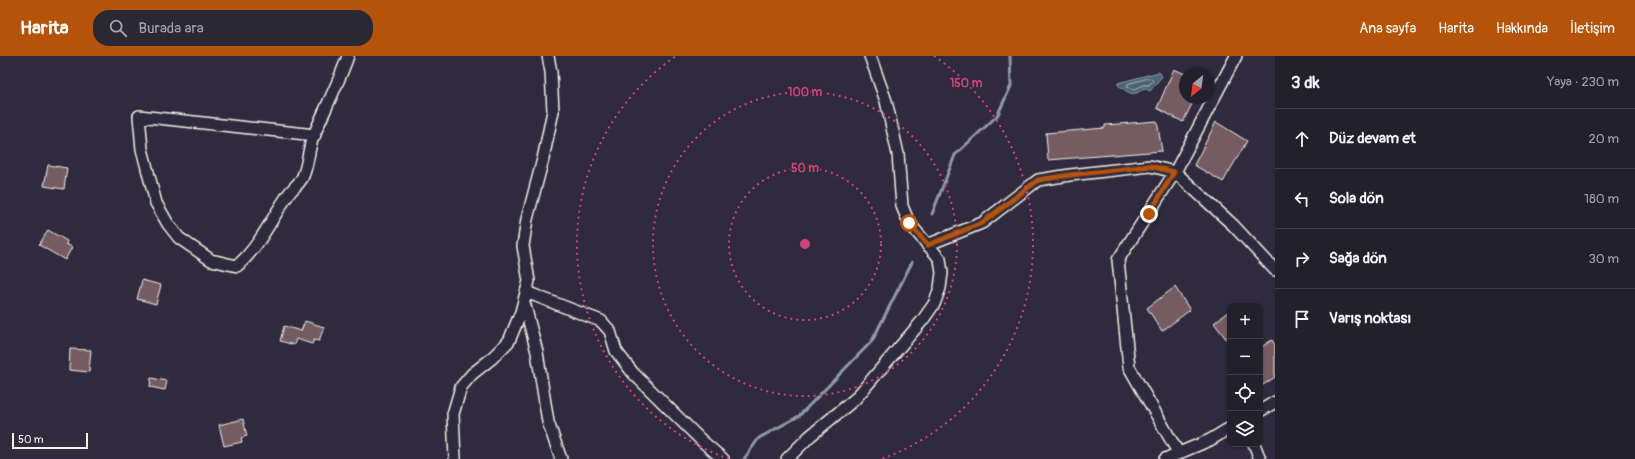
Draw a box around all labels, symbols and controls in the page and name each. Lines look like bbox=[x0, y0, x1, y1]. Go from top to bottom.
search box bbox=[93, 10, 373, 46]
text: Harita bbox=[20, 16, 69, 40]
icon: search bbox=[107, 17, 129, 39]
text: Burada ara bbox=[139, 19, 204, 38]
text: Ana sayfa bbox=[1359, 20, 1416, 37]
text: Harita bbox=[1438, 20, 1474, 37]
text: Hakkında bbox=[1496, 20, 1548, 37]
text: İletişim bbox=[1570, 20, 1615, 37]
north arrow bbox=[1179, 68, 1215, 104]
text: 3 dk bbox=[1291, 72, 1320, 93]
text: Yaya · 230 m bbox=[1547, 74, 1619, 90]
text: 150 m bbox=[950, 76, 983, 91]
text: 100 m bbox=[788, 85, 823, 100]
icon: ahead bbox=[1291, 128, 1313, 150]
text: Düz devam et bbox=[1329, 129, 1416, 148]
text: 20 m bbox=[1588, 131, 1619, 147]
text: 50 m bbox=[791, 161, 819, 176]
icon: left bbox=[1291, 188, 1313, 210]
text: Sola dön bbox=[1329, 189, 1384, 208]
text: 180 m bbox=[1584, 191, 1619, 207]
route end bbox=[1140, 205, 1158, 223]
route start bbox=[900, 214, 918, 232]
centre of rings bbox=[798, 237, 812, 251]
icon: right bbox=[1291, 248, 1313, 270]
text: Sağa dön bbox=[1329, 249, 1387, 268]
text: 30 m bbox=[1589, 251, 1619, 267]
map controls bbox=[1227, 303, 1263, 447]
button: + bbox=[1227, 303, 1263, 339]
icon: arrive bbox=[1291, 308, 1313, 330]
text: Varış noktası bbox=[1329, 309, 1411, 328]
button: − bbox=[1227, 339, 1263, 375]
button: locate bbox=[1227, 375, 1263, 411]
button: layers bbox=[1227, 411, 1263, 447]
scale bar bbox=[12, 431, 88, 450]
text: 50 m bbox=[18, 433, 44, 446]

